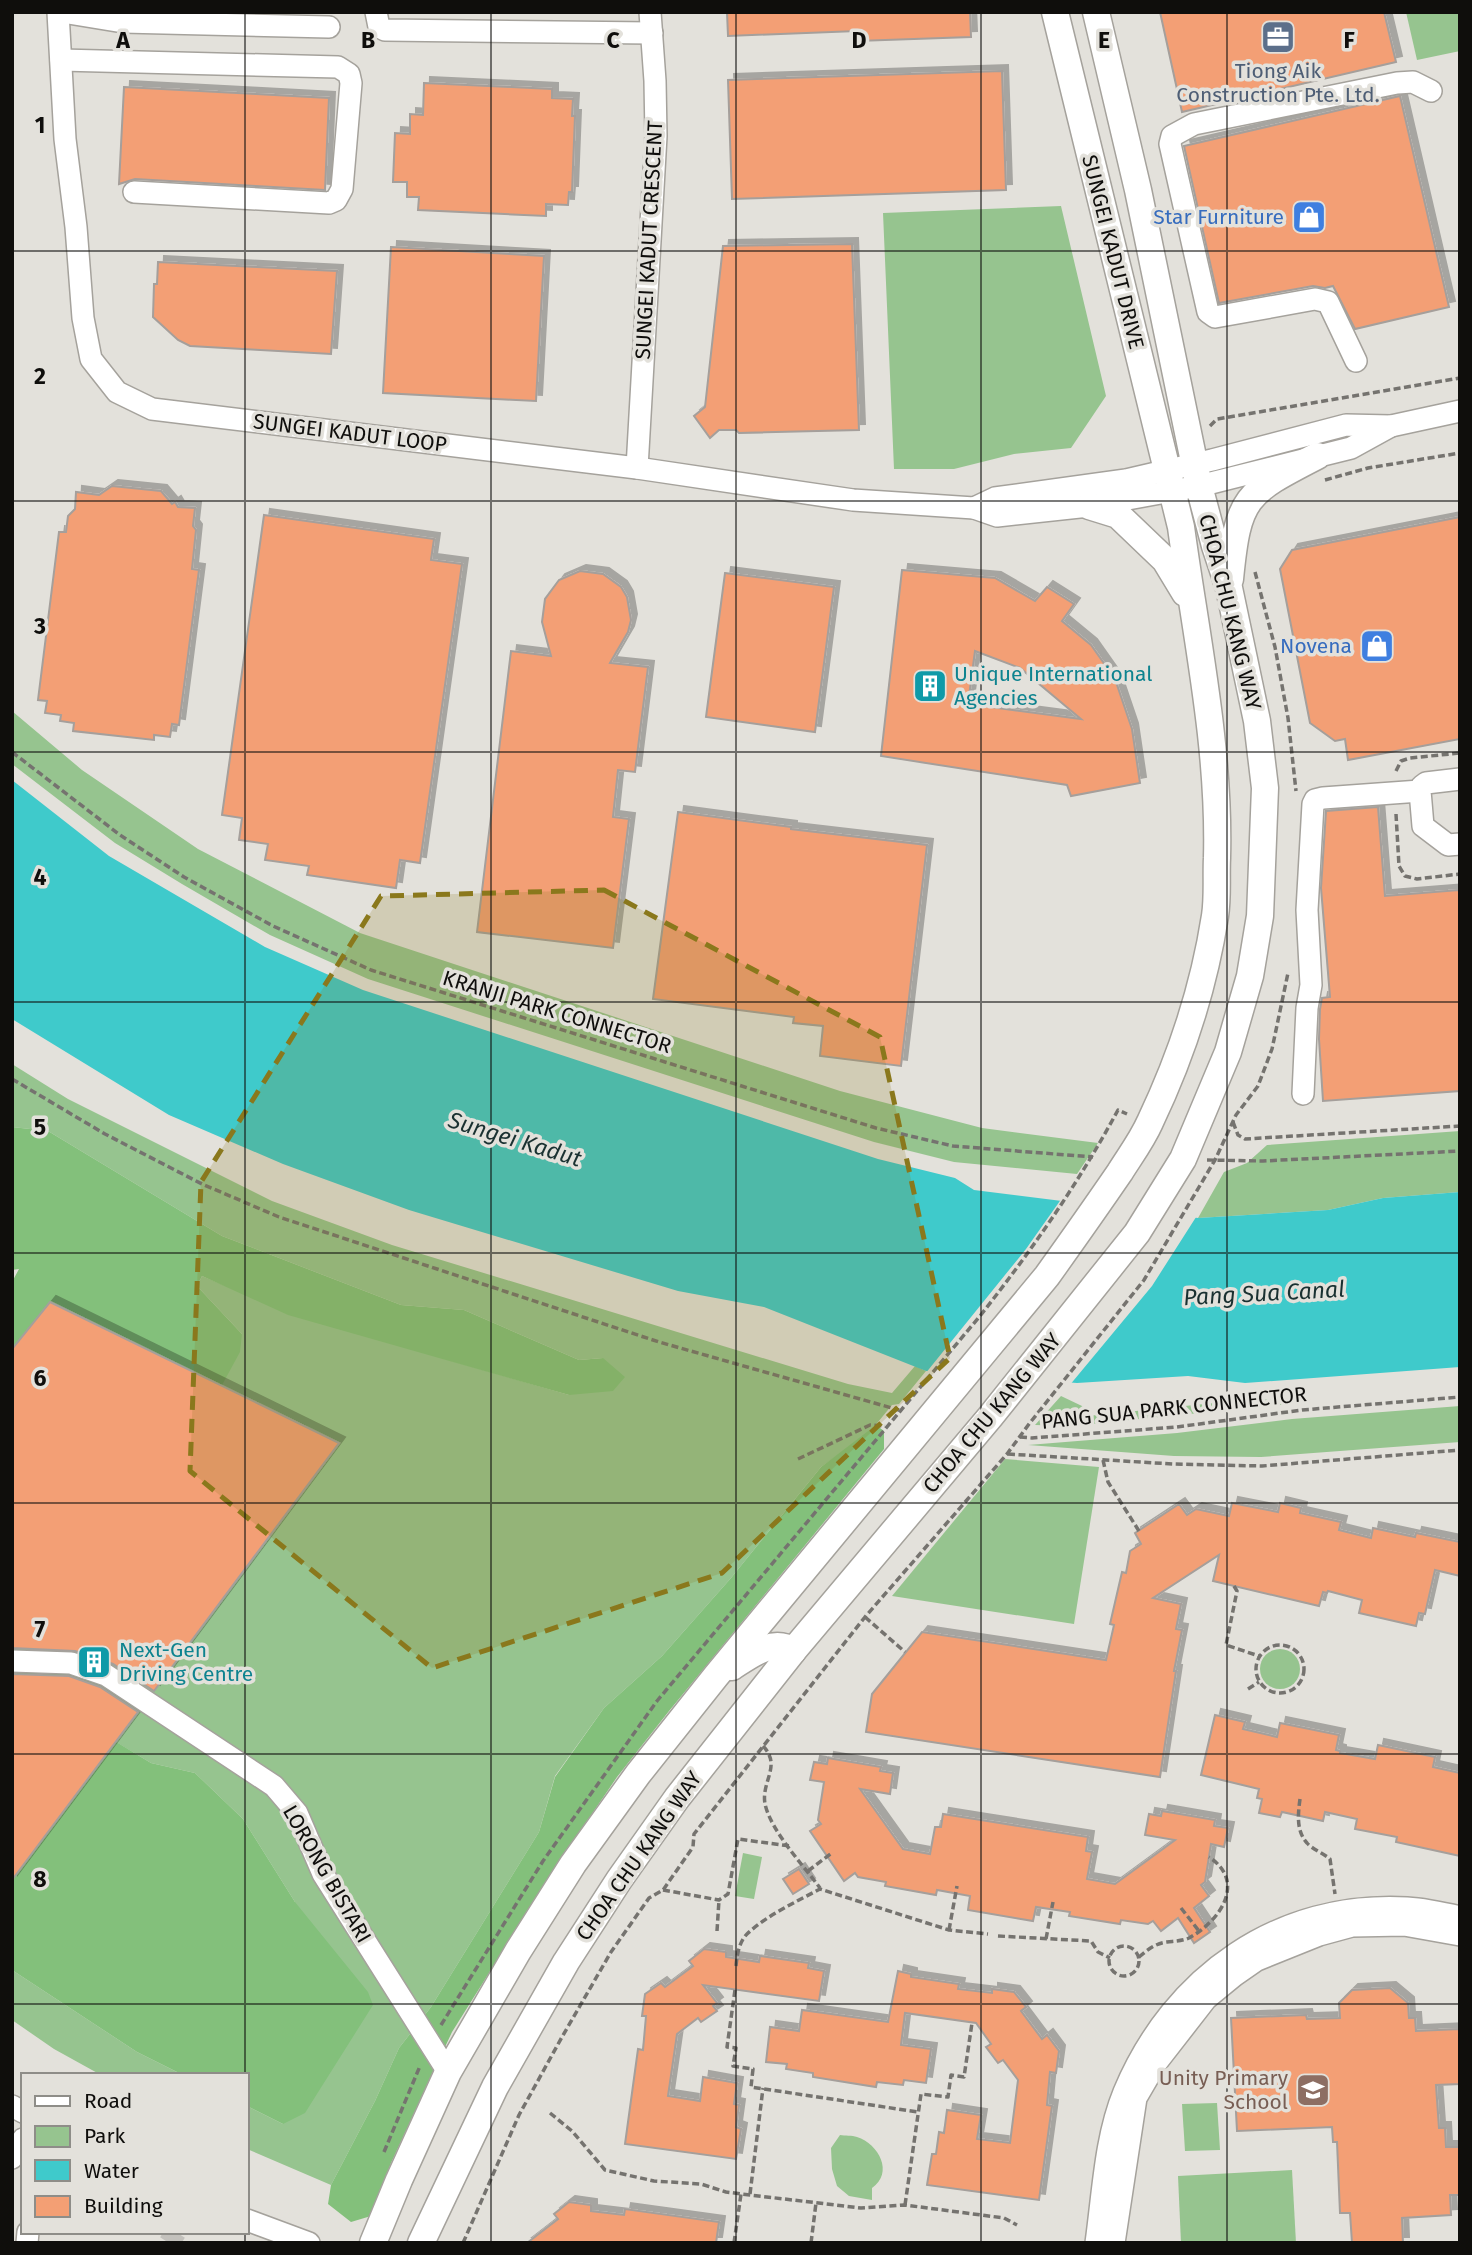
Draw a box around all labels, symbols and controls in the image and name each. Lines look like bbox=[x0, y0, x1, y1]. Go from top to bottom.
office icon: Tiong Aik Construction Pte. Ltd. bbox=[1259, 18, 1297, 56]
text: A bbox=[115, 26, 130, 54]
text: B bbox=[361, 26, 375, 54]
text: C bbox=[606, 26, 620, 54]
text: D bbox=[852, 26, 867, 54]
text: E bbox=[1098, 26, 1110, 54]
text: F bbox=[1343, 26, 1355, 54]
place label: Tiong Aik Construction Pte. Ltd. bbox=[1176, 58, 1380, 108]
text: 1 bbox=[35, 111, 45, 139]
street label: SUNGEI KADUT CRESCENT bbox=[630, 120, 668, 360]
street label: SUNGEI KADUT DRIVE bbox=[1076, 152, 1150, 352]
shop icon: Star Furniture bbox=[1290, 198, 1328, 236]
place label: Star Furniture bbox=[1153, 204, 1284, 230]
text: 2 bbox=[34, 362, 46, 390]
street label: SUNGEI KADUT LOOP bbox=[252, 408, 448, 458]
street label: CHOA CHU KANG WAY bbox=[1193, 511, 1267, 713]
text: 3 bbox=[33, 612, 46, 640]
shop icon: Novena bbox=[1358, 627, 1396, 665]
place label: Novena bbox=[1280, 633, 1352, 659]
place label: Unique International Agencies bbox=[954, 661, 1152, 711]
building icon: Unique International Agencies bbox=[911, 667, 949, 705]
text: 4 bbox=[34, 863, 47, 891]
street label: KRANJI PARK CONNECTOR bbox=[440, 965, 675, 1059]
water label: Sungei Kadut bbox=[444, 1105, 586, 1173]
text: 5 bbox=[34, 1113, 46, 1141]
water label: Pang Sua Canal bbox=[1183, 1275, 1345, 1311]
street label: CHOA CHU KANG WAY bbox=[917, 1327, 1067, 1498]
text: 6 bbox=[34, 1364, 47, 1392]
street label: PANG SUA PARK CONNECTOR bbox=[1040, 1381, 1308, 1435]
text: 7 bbox=[35, 1615, 46, 1643]
place label: Next-Gen Driving Centre bbox=[119, 1637, 253, 1687]
building icon: Next-Gen Driving Centre bbox=[75, 1643, 113, 1681]
street label: CHOA CHU KANG WAY bbox=[571, 1766, 708, 1946]
street label: LORONG BISTARI bbox=[277, 1800, 377, 1948]
text: 8 bbox=[33, 1865, 47, 1893]
place label: Unity Primary School bbox=[1159, 2065, 1289, 2115]
school or university icon: Unity Primary School bbox=[1294, 2071, 1332, 2109]
legend bbox=[21, 2073, 248, 2234]
text: Road bbox=[84, 2088, 132, 2114]
text: Park bbox=[84, 2123, 126, 2149]
text: Water bbox=[84, 2158, 139, 2184]
text: Building bbox=[84, 2193, 163, 2219]

